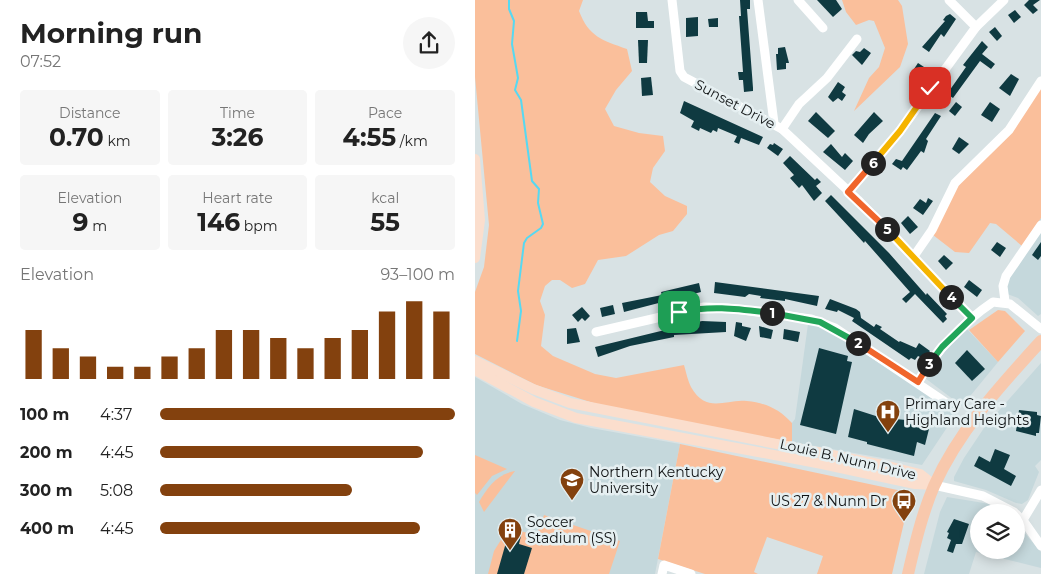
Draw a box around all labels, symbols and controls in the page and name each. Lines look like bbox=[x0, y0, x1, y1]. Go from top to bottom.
text: Morning run bbox=[20, 16, 202, 50]
button: share bbox=[403, 17, 455, 69]
text: 07:52 bbox=[20, 52, 61, 71]
pin bbox=[909, 67, 951, 109]
icon: check bbox=[916, 74, 944, 102]
street label: Sunset Drive bbox=[692, 75, 778, 133]
text: Distance bbox=[59, 104, 121, 122]
text: Time bbox=[220, 104, 255, 122]
text: Pace bbox=[368, 104, 402, 122]
text: 0.70 bbox=[49, 122, 104, 152]
text: 3:26 bbox=[211, 122, 264, 152]
text: 4:55 bbox=[343, 122, 396, 152]
text: km bbox=[104, 132, 131, 150]
text: /km bbox=[396, 132, 428, 150]
pin: 6 bbox=[861, 150, 885, 176]
text: 6 bbox=[869, 154, 878, 172]
text: Elevation bbox=[57, 189, 122, 207]
text: Heart rate bbox=[202, 189, 273, 207]
text: kcal bbox=[371, 189, 399, 207]
text: 9 bbox=[73, 207, 89, 237]
text: 146 bbox=[197, 207, 240, 237]
text: 55 bbox=[370, 207, 400, 237]
pin: 5 bbox=[875, 216, 899, 242]
text: m bbox=[89, 217, 107, 235]
text: bpm bbox=[240, 217, 278, 235]
text: 5 bbox=[883, 220, 892, 238]
text: Elevation bbox=[20, 265, 94, 284]
text: 93–100 m bbox=[381, 265, 455, 284]
pin: 4 bbox=[939, 284, 963, 310]
text: 4 bbox=[947, 288, 956, 306]
pin bbox=[658, 291, 700, 333]
icon: arrive bbox=[665, 298, 693, 326]
pin: 1 bbox=[759, 300, 785, 326]
text: 1 bbox=[770, 304, 775, 322]
pin: 2 bbox=[845, 330, 871, 356]
text: 2 bbox=[854, 334, 863, 352]
pin: 3 bbox=[917, 352, 941, 376]
text: 3 bbox=[925, 355, 934, 373]
place label: Primary Care - Highland Heights bbox=[905, 395, 1029, 429]
hospital icon: Primary Care - Highland Heights bbox=[875, 399, 901, 433]
text: 100 m bbox=[20, 405, 69, 424]
text: 4:37 bbox=[100, 405, 132, 424]
street label: Louie B. Nunn Drive bbox=[778, 435, 918, 483]
text: 200 m bbox=[20, 443, 72, 462]
text: 4:45 bbox=[100, 443, 134, 462]
place label: Northern Kentucky University bbox=[589, 463, 724, 497]
school or university icon: Northern Kentucky University bbox=[559, 467, 585, 501]
text: 300 m bbox=[20, 481, 73, 500]
text: 5:08 bbox=[100, 481, 133, 500]
bus stop icon: US 27 & Nunn Dr bbox=[891, 488, 917, 522]
place label: US 27 & Nunn Dr bbox=[770, 492, 887, 510]
map controls bbox=[970, 504, 1025, 559]
button: layers bbox=[970, 504, 1025, 559]
place label: Soccer Stadium (SS) bbox=[527, 513, 617, 547]
building icon: Soccer Stadium (SS) bbox=[497, 517, 523, 551]
text: 400 m bbox=[20, 519, 74, 538]
text: 4:45 bbox=[100, 519, 134, 538]

